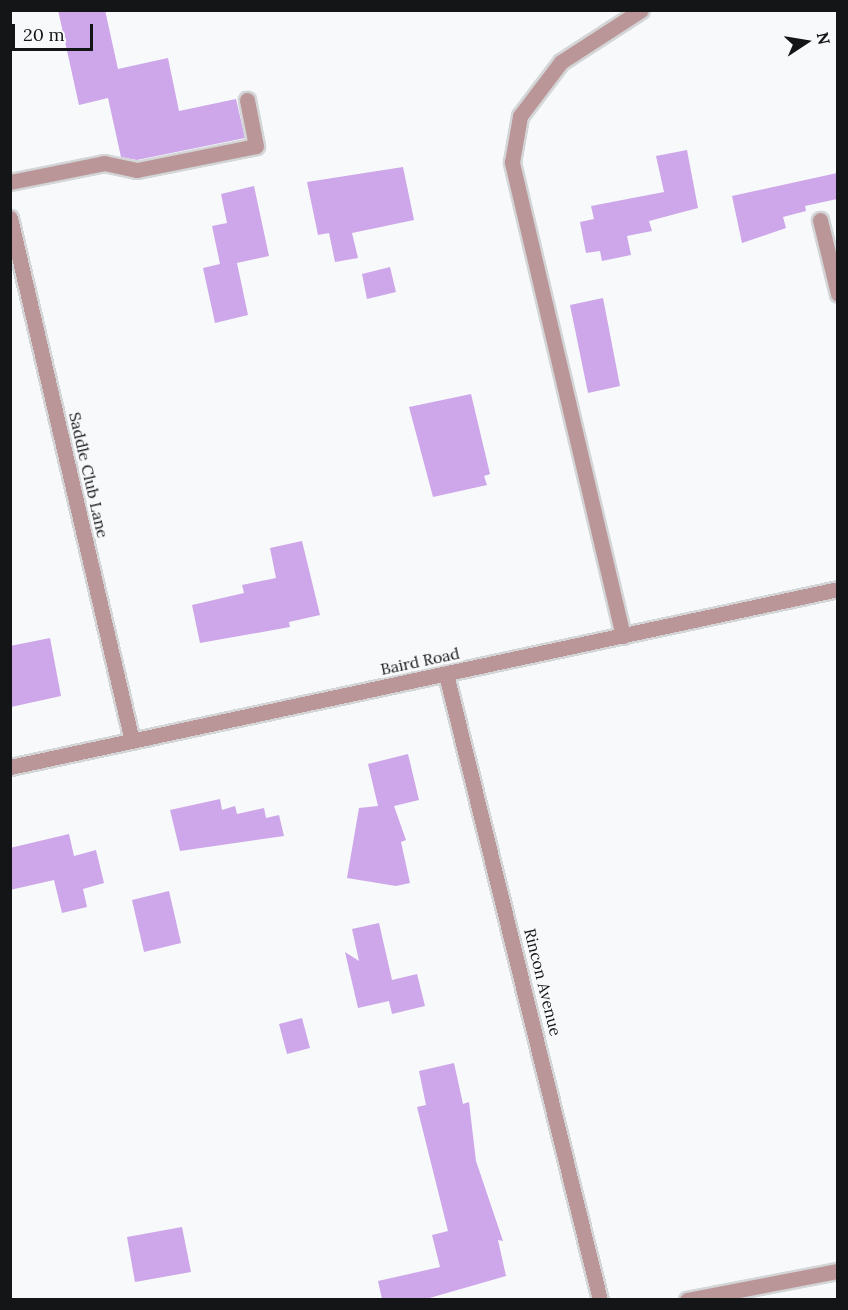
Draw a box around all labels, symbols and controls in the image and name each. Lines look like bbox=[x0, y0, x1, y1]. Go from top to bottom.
scale bar bbox=[15, 12, 96, 50]
north arrow bbox=[776, 12, 836, 72]
text: 20 m bbox=[23, 23, 65, 46]
text: N bbox=[813, 30, 835, 46]
street label: Saddle Club Lane bbox=[65, 410, 113, 540]
street label: Baird Road bbox=[379, 643, 461, 679]
street label: Rincon Avenue bbox=[520, 926, 566, 1038]

